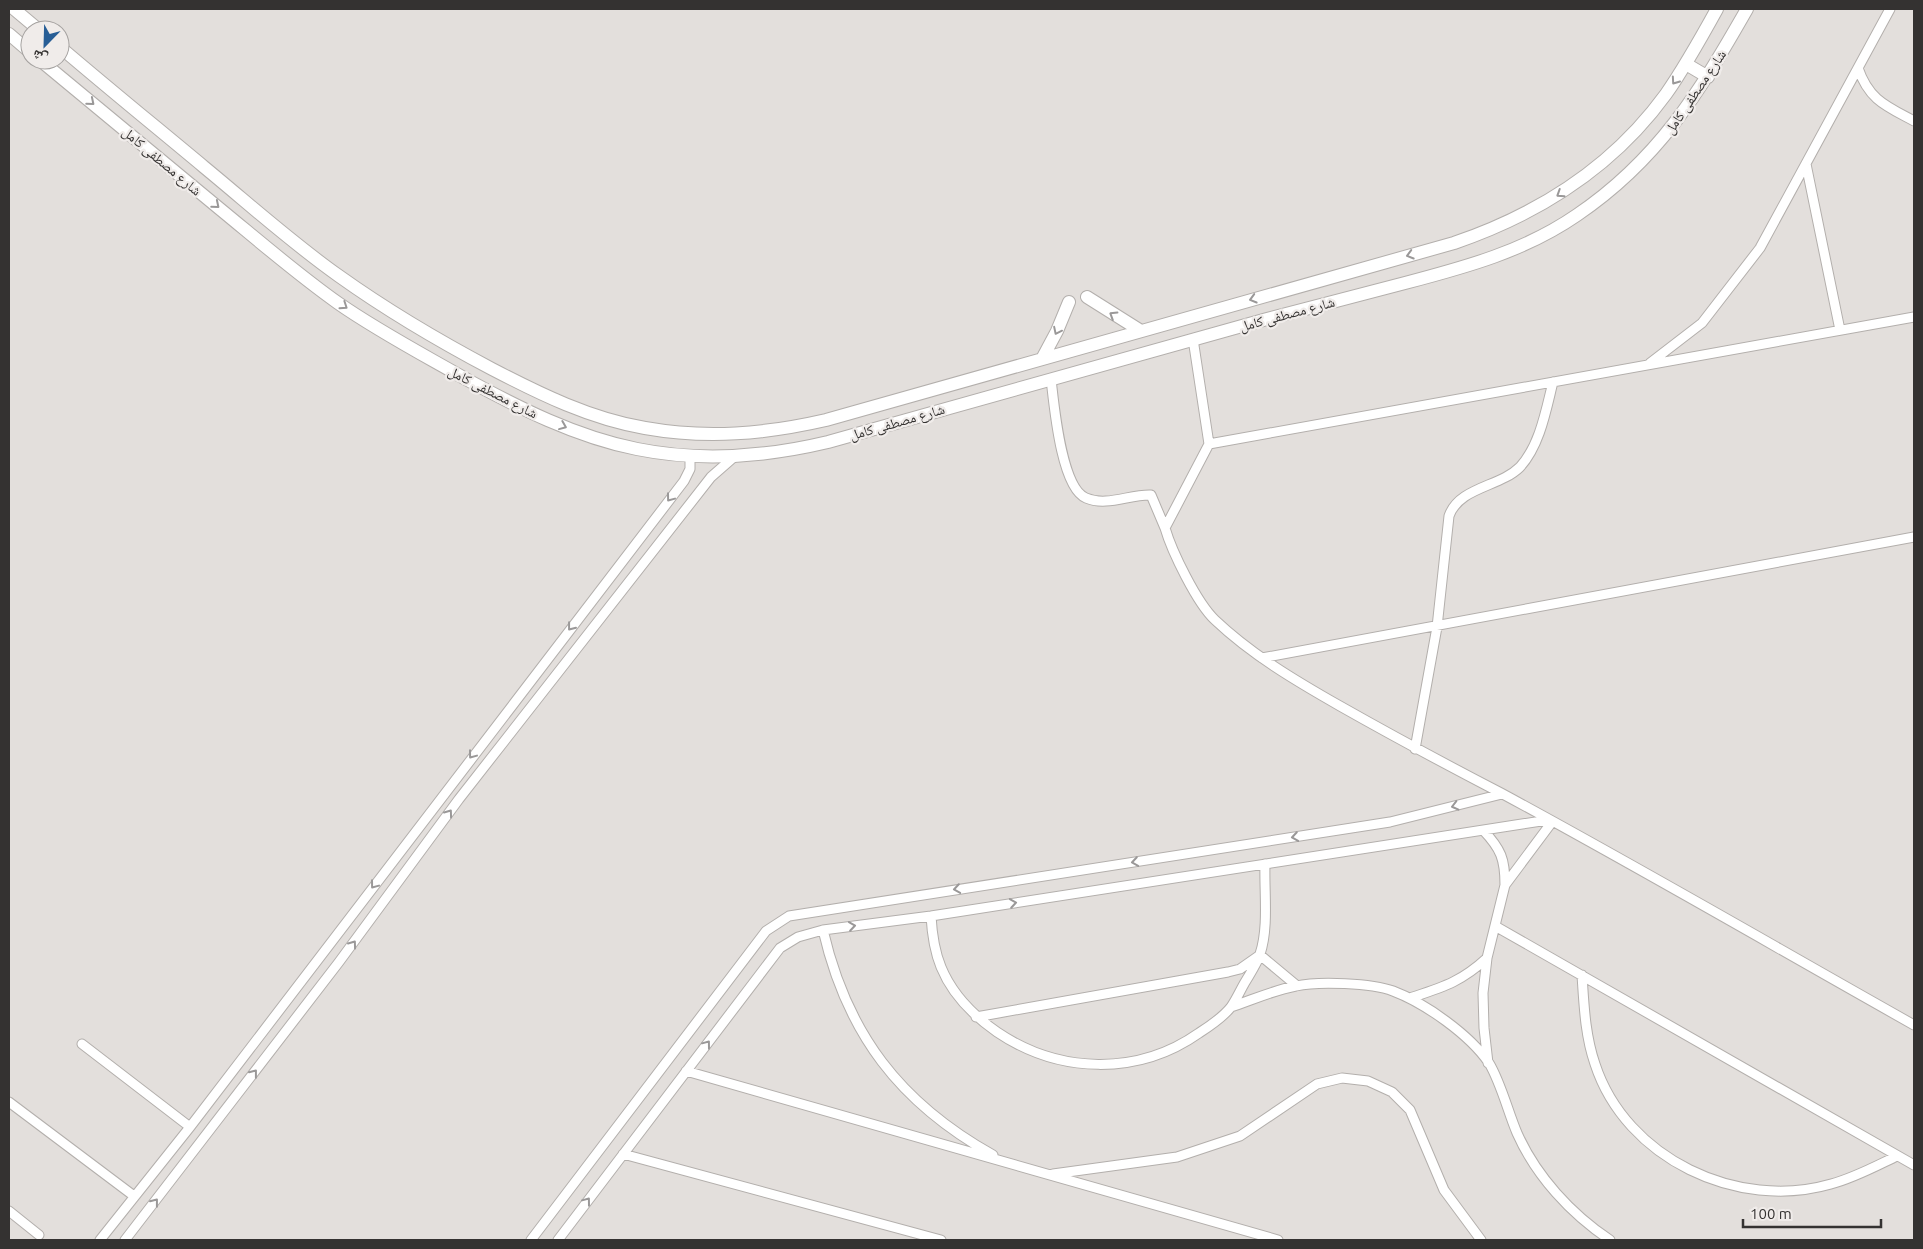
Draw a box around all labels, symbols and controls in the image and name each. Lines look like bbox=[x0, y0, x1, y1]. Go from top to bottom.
north arrow bbox=[20, 20, 70, 70]
text: ش bbox=[30, 46, 50, 67]
street label: شارع مصطفى كامل bbox=[1661, 47, 1731, 138]
one-way arrow bbox=[1672, 75, 1681, 85]
one-way arrow bbox=[85, 96, 94, 105]
street label: شارع مصطفى كامل bbox=[118, 123, 205, 200]
one-way arrow bbox=[1556, 188, 1565, 198]
one-way arrow bbox=[211, 200, 220, 209]
one-way arrow bbox=[1405, 249, 1414, 260]
street label: شارع مصطفى كامل bbox=[1238, 294, 1337, 336]
one-way arrow bbox=[1250, 294, 1258, 304]
one-way arrow bbox=[338, 300, 347, 309]
one-way arrow bbox=[1110, 312, 1119, 322]
one-way arrow bbox=[1053, 326, 1063, 335]
street label: شارع مصطفى كامل bbox=[445, 363, 540, 423]
street label: شارع مصطفى كامل bbox=[848, 401, 947, 445]
one-way arrow bbox=[558, 420, 567, 430]
one-way arrow bbox=[668, 492, 676, 501]
one-way arrow bbox=[569, 621, 577, 630]
one-way arrow bbox=[469, 749, 478, 759]
one-way arrow bbox=[1450, 800, 1459, 811]
one-way arrow bbox=[443, 809, 452, 819]
one-way arrow bbox=[1291, 831, 1299, 842]
one-way arrow bbox=[1130, 856, 1139, 866]
one-way arrow bbox=[371, 879, 379, 888]
one-way arrow bbox=[953, 884, 961, 894]
one-way arrow bbox=[1009, 898, 1017, 909]
one-way arrow bbox=[849, 921, 857, 932]
one-way arrow bbox=[347, 940, 356, 950]
one-way arrow bbox=[701, 1040, 710, 1050]
one-way arrow bbox=[248, 1069, 257, 1079]
scale bar bbox=[1743, 1196, 1880, 1228]
one-way arrow bbox=[149, 1198, 158, 1208]
one-way arrow bbox=[582, 1198, 590, 1207]
text: 100 m bbox=[1750, 1205, 1792, 1222]

